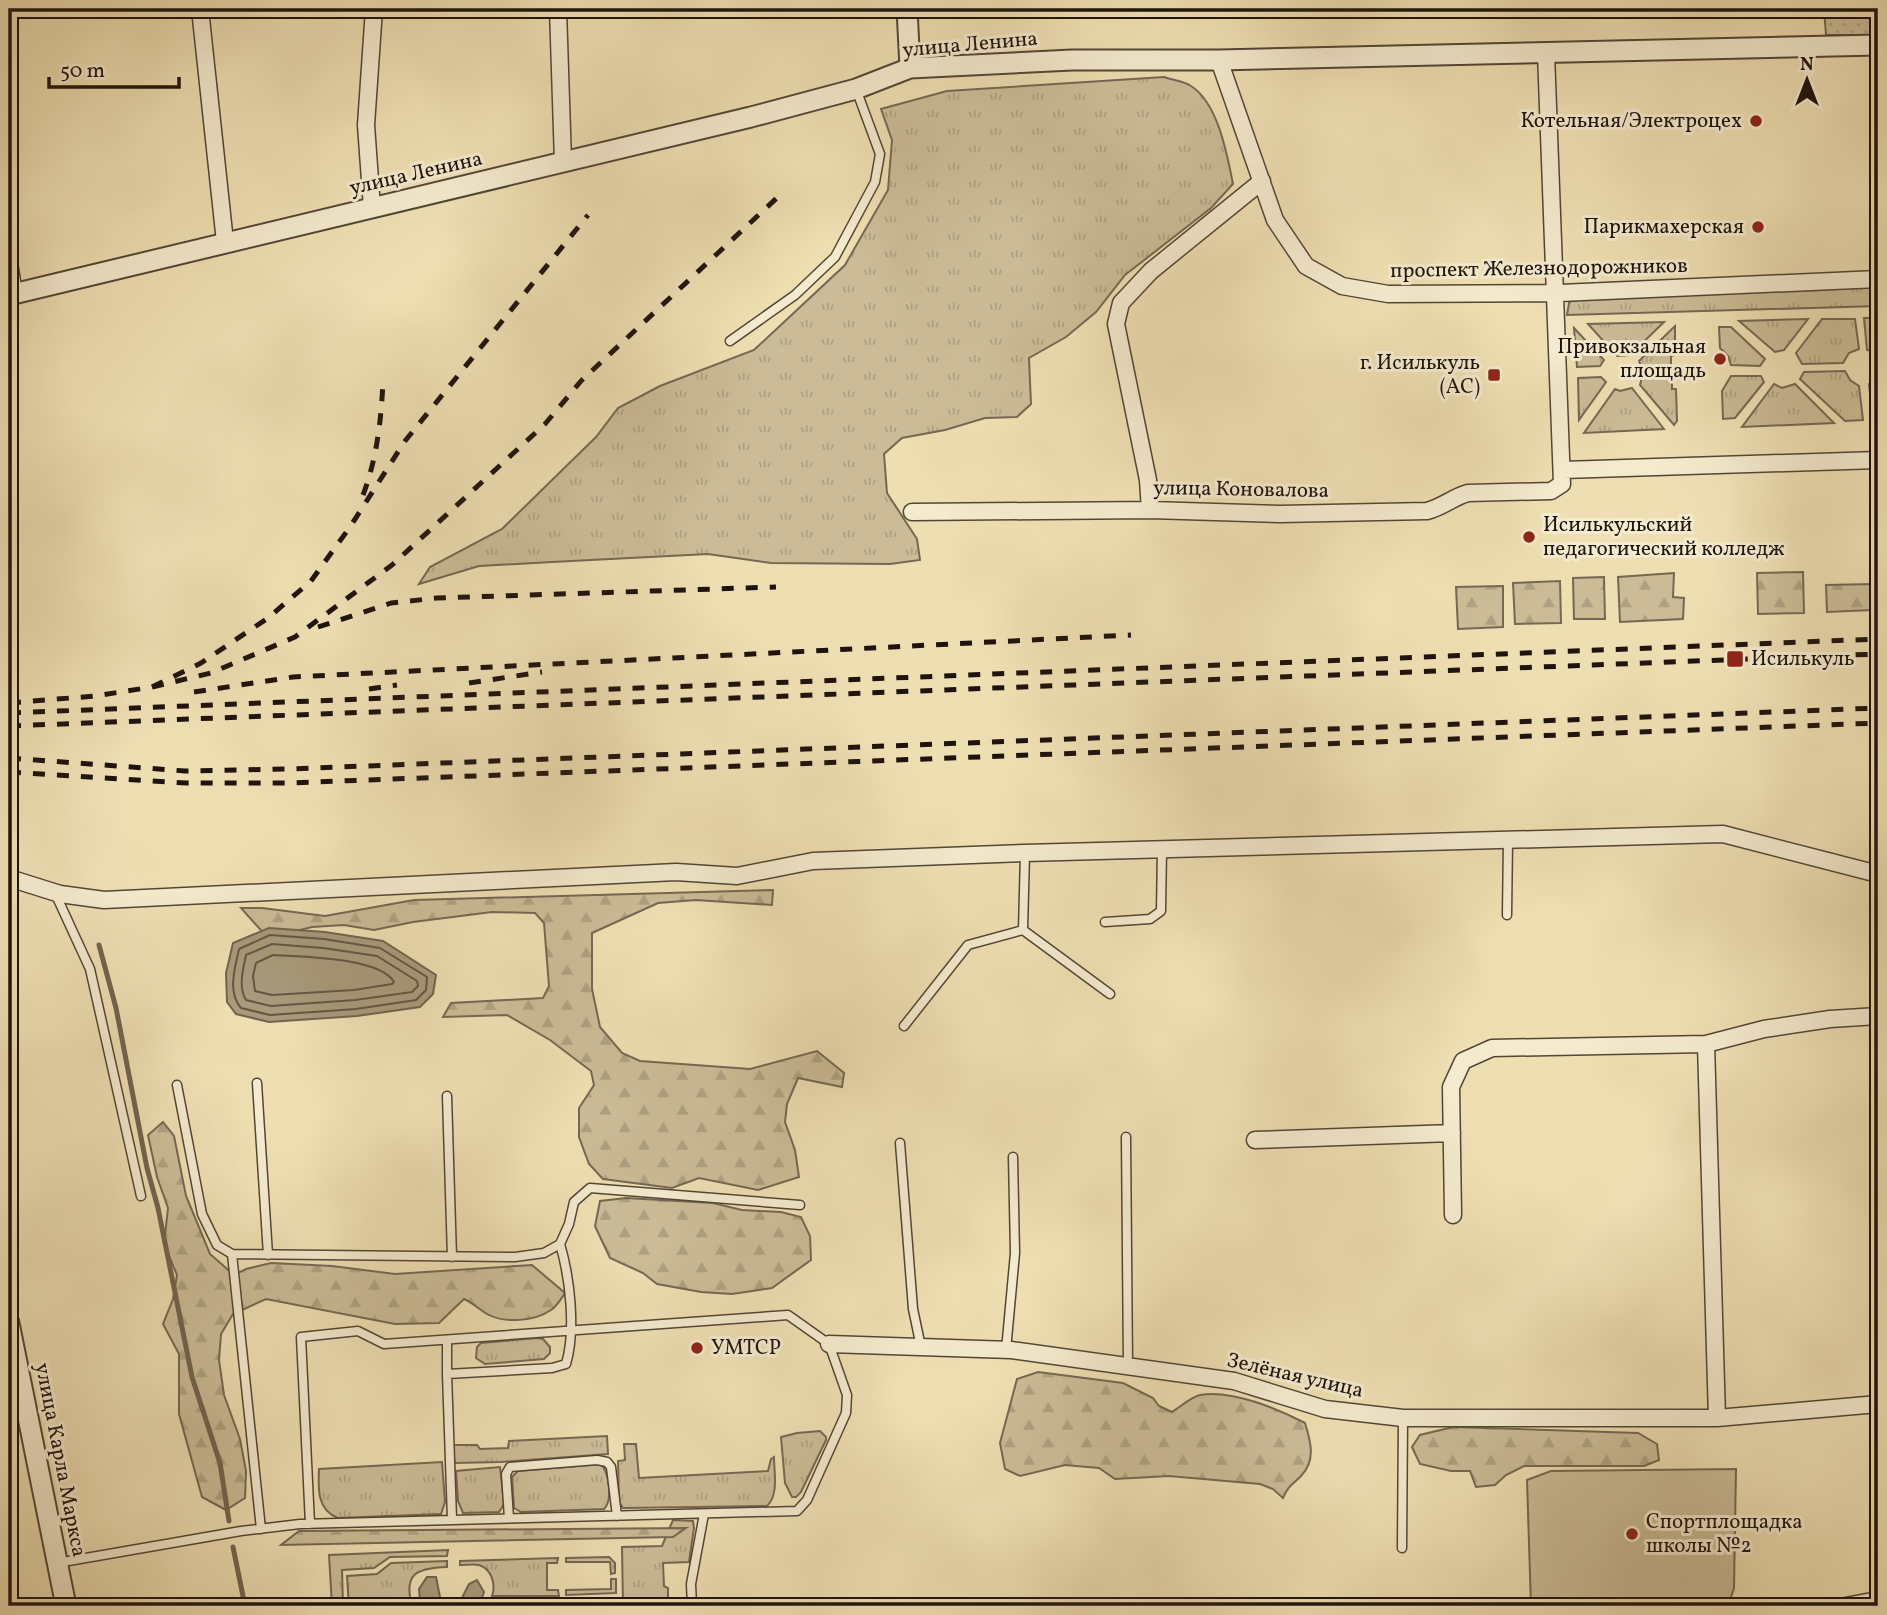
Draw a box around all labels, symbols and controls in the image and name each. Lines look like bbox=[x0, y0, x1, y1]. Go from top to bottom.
street label: улица Ленина bbox=[901, 25, 1039, 65]
scale bar bbox=[49, 46, 178, 90]
north arrow bbox=[1772, 46, 1842, 116]
text: N bbox=[1800, 52, 1814, 78]
text: 50 m bbox=[60, 57, 105, 86]
place label: Котельная/Электроцех bbox=[1520, 107, 1742, 136]
marker: Котельная/Электроцех bbox=[1748, 113, 1764, 129]
street label: улица Ленина bbox=[347, 145, 485, 203]
place label: Парикмахерская bbox=[1583, 213, 1744, 242]
marker: Парикмахерская bbox=[1750, 219, 1766, 235]
street label: проспект Железнодорожников bbox=[1390, 252, 1688, 286]
place label: Привокзальная площадь bbox=[1557, 333, 1706, 386]
place label: г. Исилькуль (АС) bbox=[1360, 349, 1480, 402]
marker: Привокзальная площадь bbox=[1712, 351, 1728, 367]
marker: г. Исилькуль (АС) bbox=[1486, 367, 1502, 383]
street label: улица Коновалова bbox=[1153, 474, 1329, 506]
place label: Исилькульский педагогический колледж bbox=[1543, 511, 1785, 564]
marker: Исилькульский педагогический колледж bbox=[1521, 529, 1537, 545]
place label: Исилькуль bbox=[1751, 645, 1855, 674]
marker: Исилькуль bbox=[1725, 649, 1745, 669]
place label: УМТСР bbox=[711, 1334, 781, 1363]
marker: УМТСР bbox=[689, 1340, 705, 1356]
street label: Зелёная улица bbox=[1224, 1346, 1366, 1406]
street label: улица Карла Маркса bbox=[27, 1361, 93, 1559]
place label: Спортплощадка школы №2 bbox=[1646, 1508, 1803, 1561]
marker: Спортплощадка школы №2 bbox=[1624, 1526, 1640, 1542]

